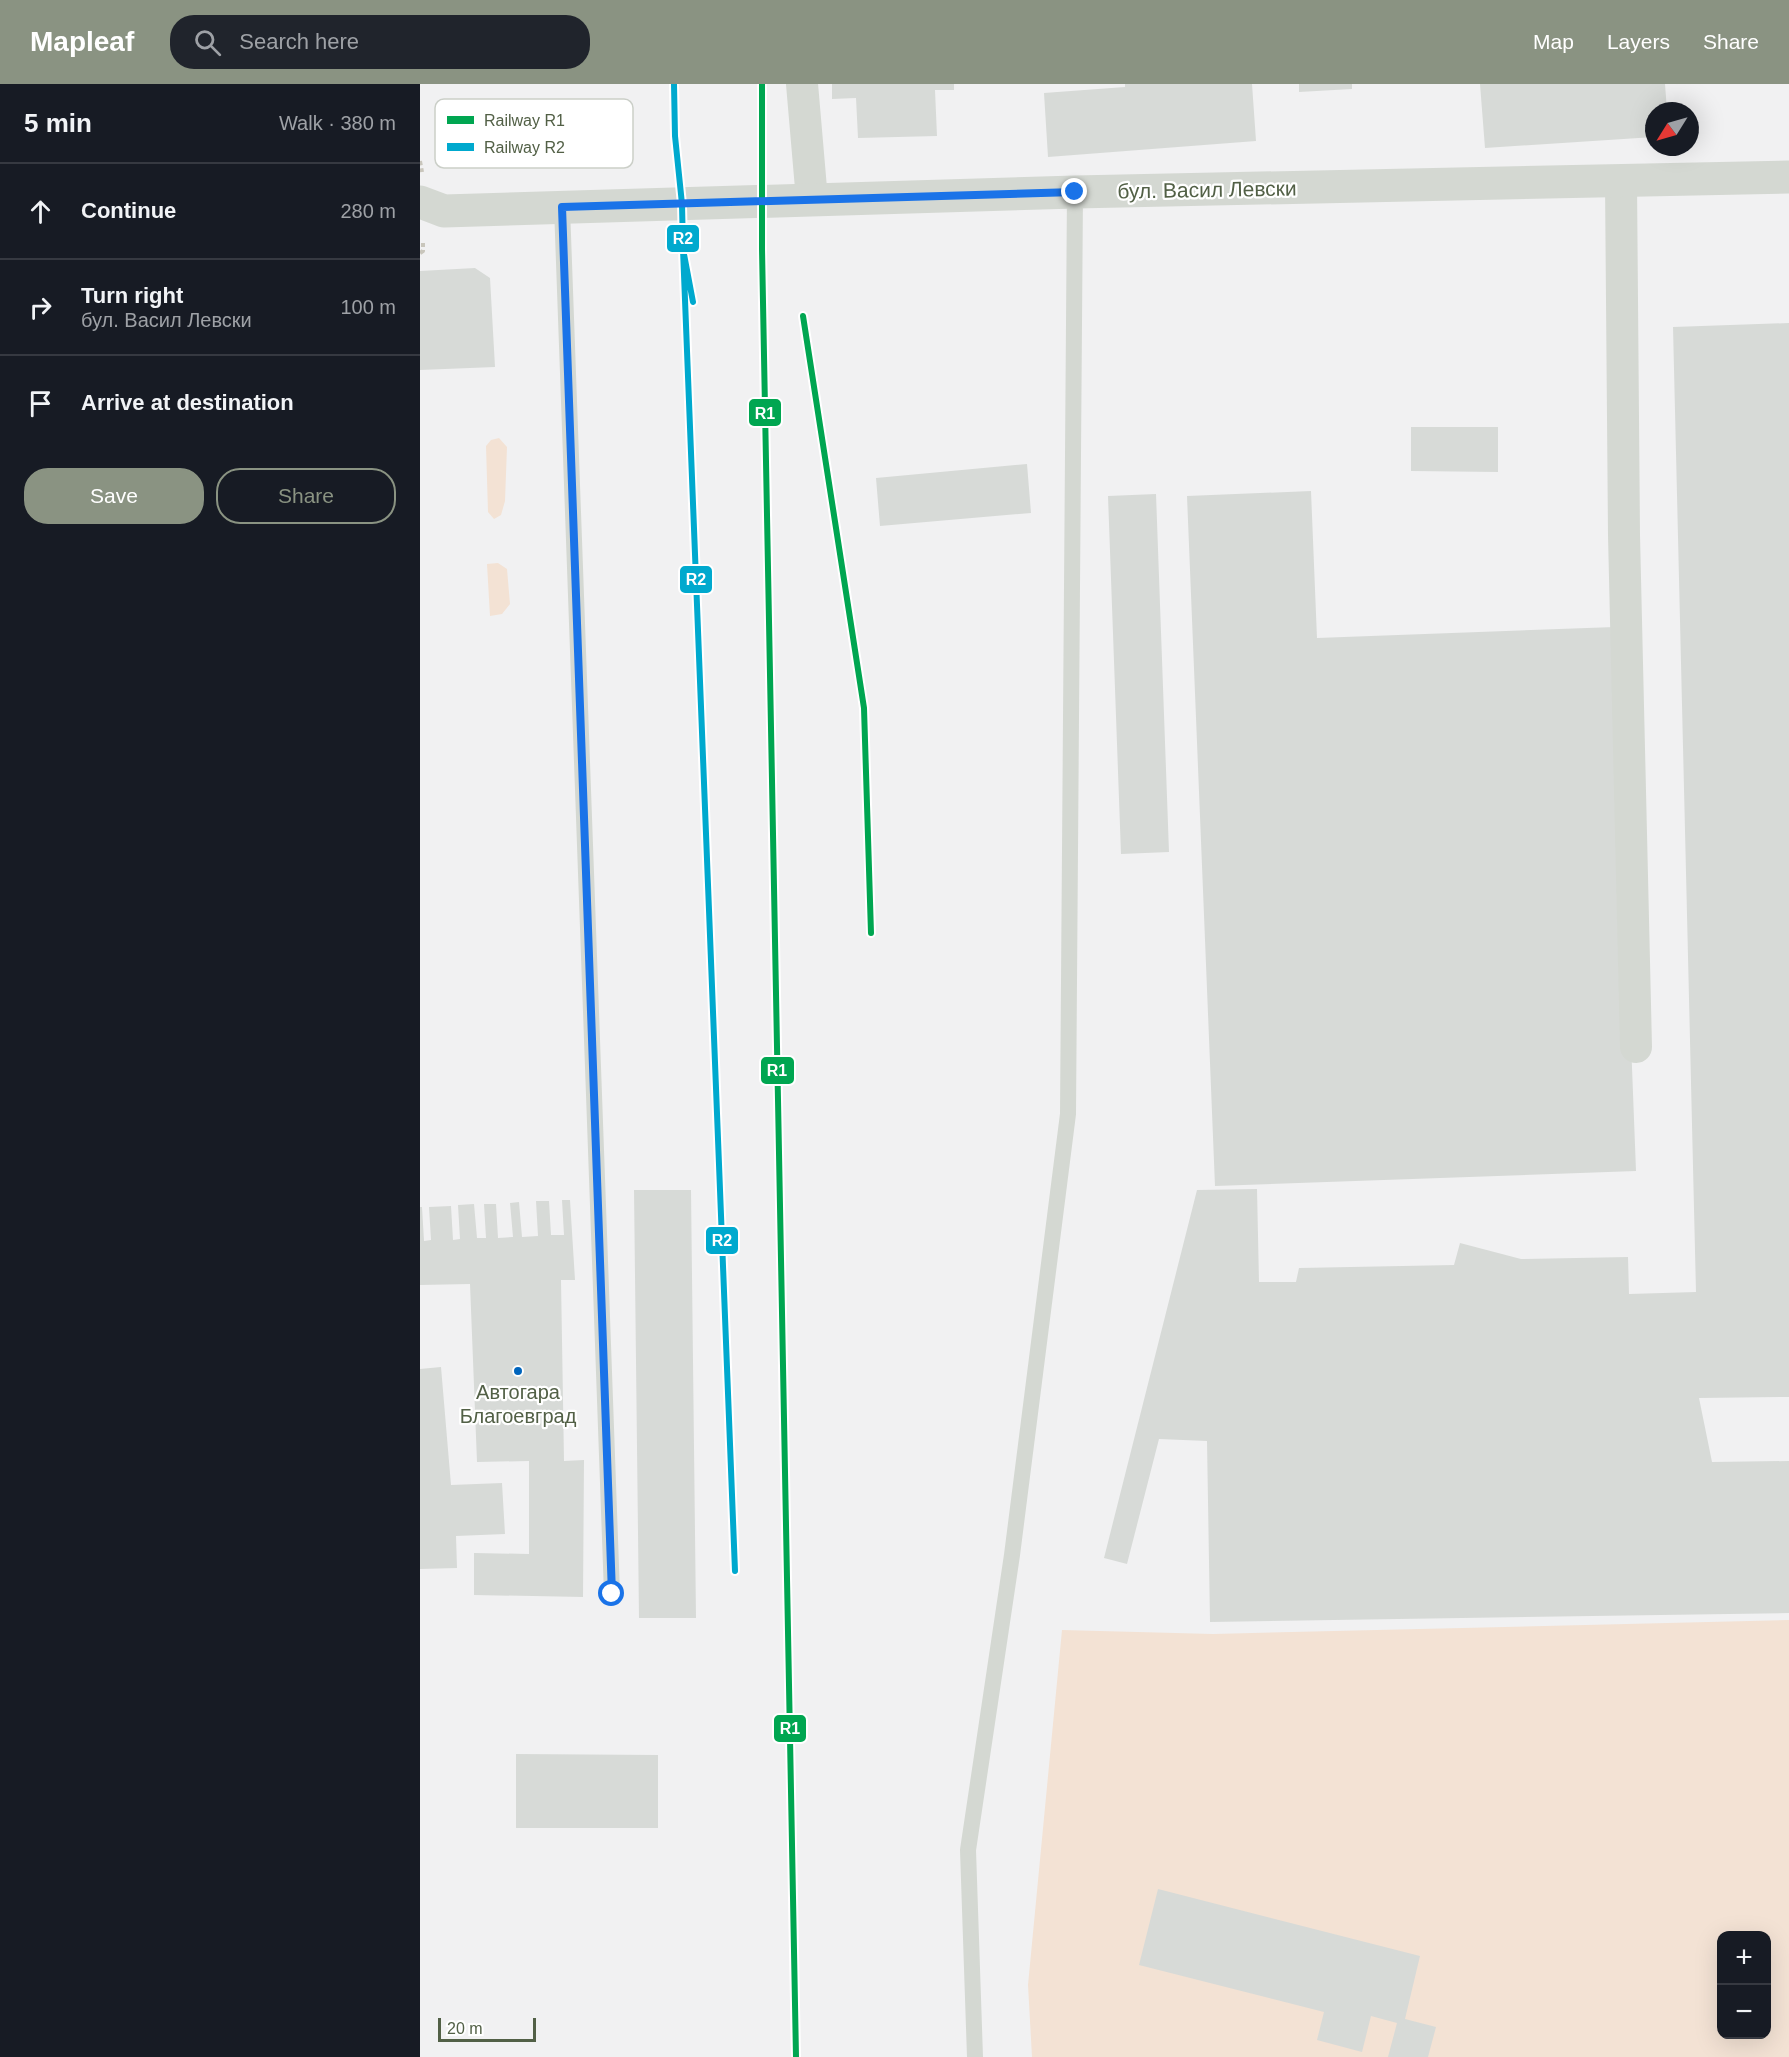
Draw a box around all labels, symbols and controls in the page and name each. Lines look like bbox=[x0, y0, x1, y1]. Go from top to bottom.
search box bbox=[170, 15, 590, 69]
text: Mapleaf bbox=[30, 26, 134, 57]
icon: search bbox=[191, 26, 224, 59]
text: Search here bbox=[239, 29, 359, 54]
text: Map bbox=[1533, 30, 1574, 53]
text: Layers bbox=[1607, 30, 1670, 53]
text: Share bbox=[1703, 30, 1759, 53]
legend bbox=[435, 99, 633, 168]
north arrow bbox=[1645, 102, 1699, 156]
text: 5 min bbox=[24, 108, 92, 138]
text: Walk · 380 m bbox=[279, 112, 396, 134]
text: Railway R1 bbox=[484, 112, 565, 129]
text: Railway R2 bbox=[484, 139, 565, 156]
street label: бул. Васил Левски bbox=[1117, 176, 1297, 203]
route end bbox=[1061, 178, 1087, 204]
icon: ahead bbox=[24, 195, 57, 228]
text: Continue bbox=[81, 198, 176, 223]
text: 280 m bbox=[340, 200, 396, 222]
line badge: R2 bbox=[666, 224, 700, 253]
text: R2 bbox=[673, 230, 693, 247]
text: Turn right bbox=[81, 283, 183, 308]
icon: right bbox=[24, 291, 57, 324]
text: 100 m bbox=[340, 296, 396, 318]
text: бул. Васил Левски bbox=[81, 309, 252, 331]
icon: arrive bbox=[24, 387, 57, 420]
text: Arrive at destination bbox=[81, 390, 294, 415]
line badge: R1 bbox=[748, 398, 782, 427]
text: R1 bbox=[755, 405, 775, 422]
button: Save bbox=[24, 468, 204, 524]
button: Share bbox=[216, 468, 396, 524]
line badge: R2 bbox=[679, 565, 713, 594]
text: R2 bbox=[686, 571, 706, 588]
line badge: R1 bbox=[760, 1056, 795, 1085]
text: R1 bbox=[767, 1062, 787, 1079]
line badge: R2 bbox=[705, 1226, 739, 1255]
text: R2 bbox=[712, 1232, 732, 1249]
marker: Автогара Благоевград bbox=[512, 1365, 524, 1377]
place label: Автогара Благоевград bbox=[460, 1381, 577, 1427]
route start bbox=[598, 1580, 624, 1606]
line badge: R1 bbox=[773, 1714, 807, 1743]
text: R1 bbox=[780, 1720, 800, 1737]
map controls bbox=[1717, 1931, 1771, 2039]
button: + bbox=[1717, 1931, 1771, 1985]
button: − bbox=[1717, 1985, 1771, 2039]
scale bar bbox=[438, 2015, 536, 2042]
text: 20 m bbox=[447, 2020, 483, 2037]

